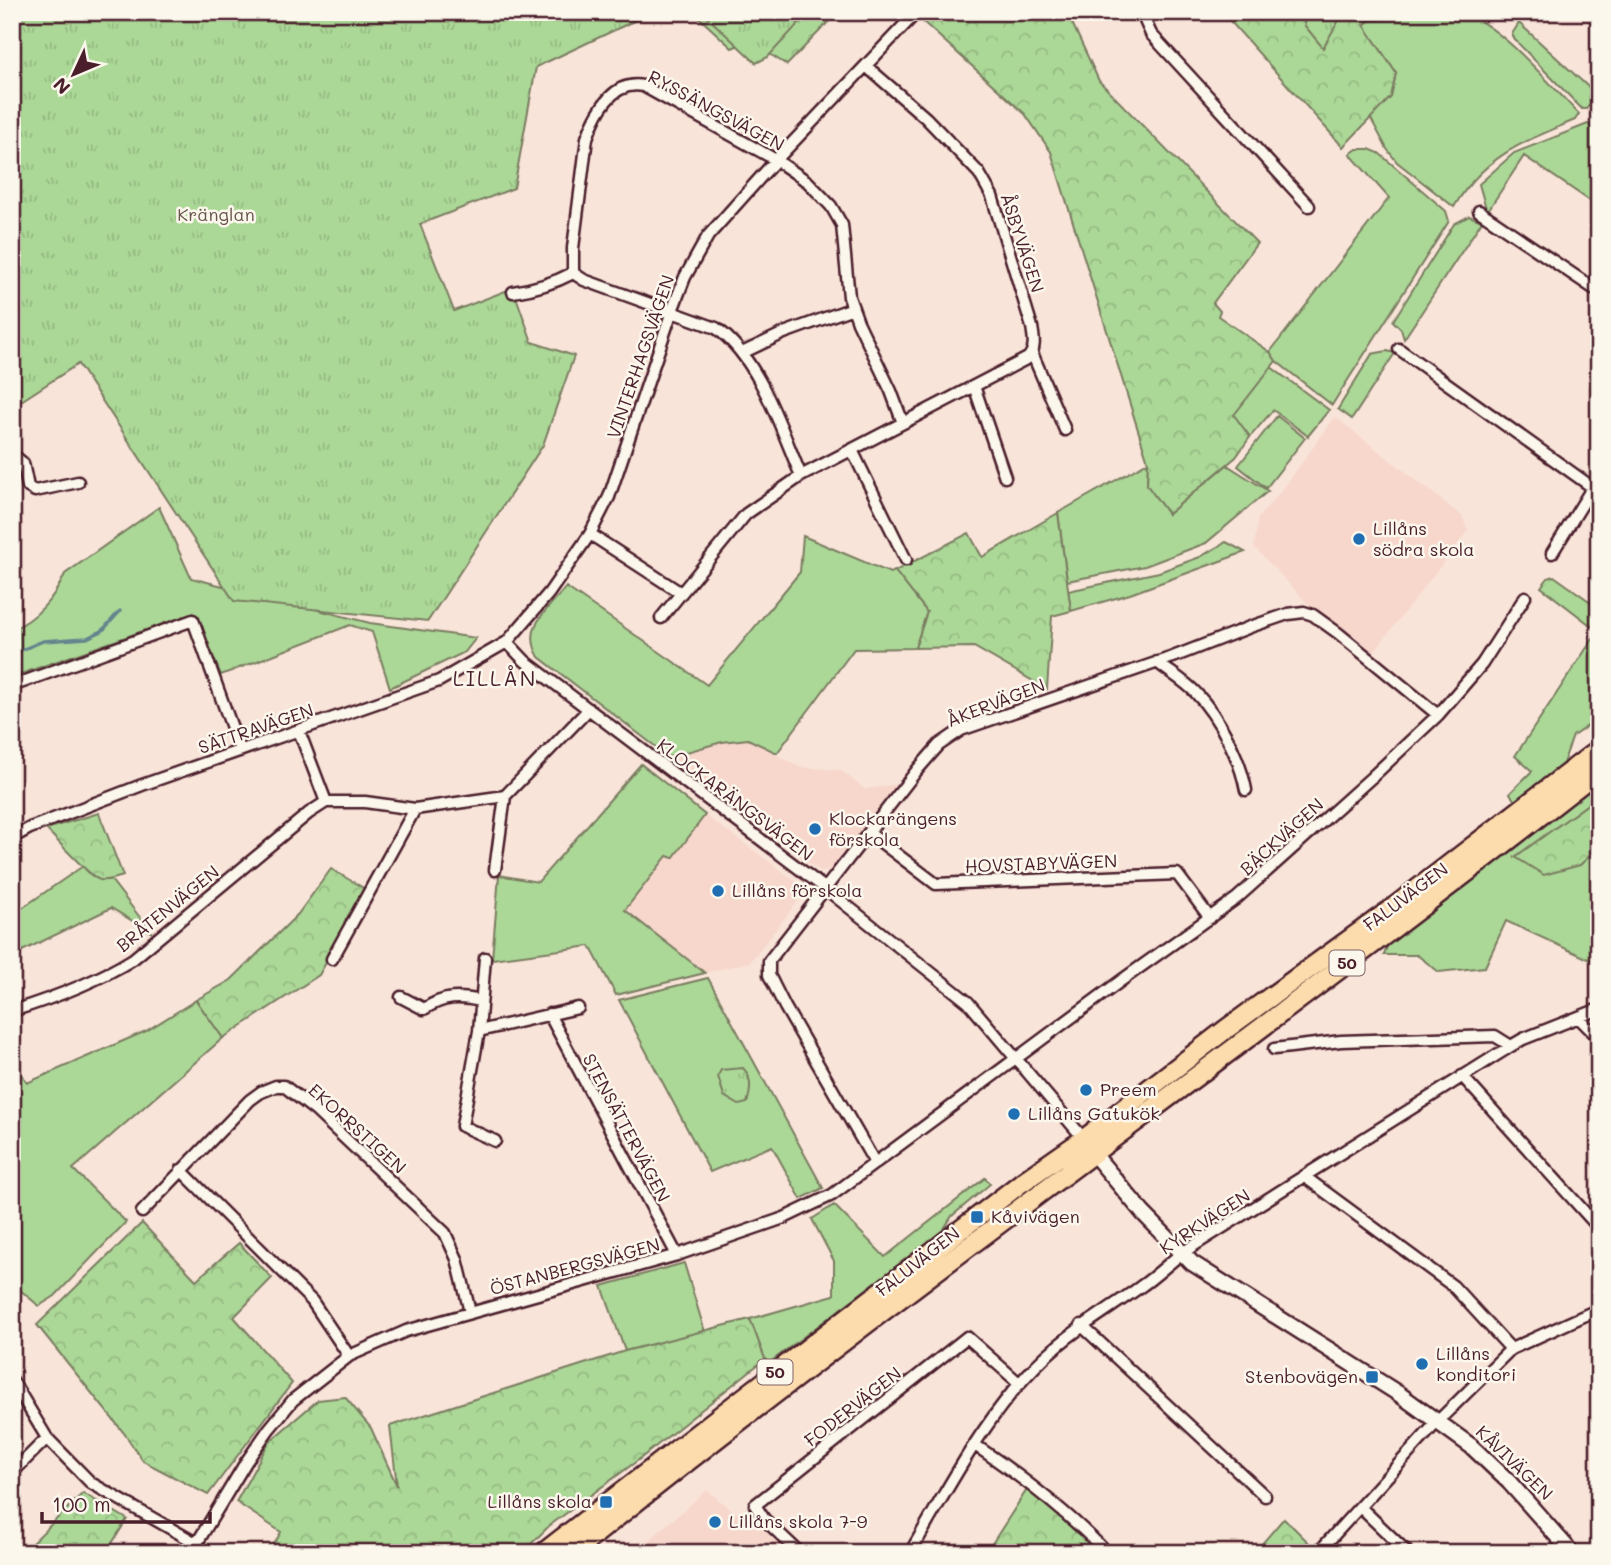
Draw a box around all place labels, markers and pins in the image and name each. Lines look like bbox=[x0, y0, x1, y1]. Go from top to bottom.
place label: Lillåns södra skola bbox=[1373, 516, 1475, 561]
marker: Lillåns södra skola bbox=[1351, 531, 1367, 547]
place label: Klockarängens förskola bbox=[829, 806, 957, 851]
marker: Klockarängens förskola bbox=[807, 821, 823, 837]
place label: Lillåns förskola bbox=[732, 878, 862, 902]
marker: Lillåns förskola bbox=[710, 883, 726, 899]
place label: Preem bbox=[1100, 1077, 1157, 1101]
marker: Preem bbox=[1078, 1082, 1094, 1098]
place label: Lillåns Gatukök bbox=[1028, 1101, 1160, 1125]
marker: Lillåns Gatukök bbox=[1006, 1106, 1022, 1122]
place label: Kåvivägen bbox=[991, 1204, 1080, 1228]
marker: Kåvivägen bbox=[969, 1209, 985, 1225]
place label: Lillåns konditori bbox=[1436, 1341, 1516, 1386]
marker: Lillåns konditori bbox=[1414, 1356, 1430, 1372]
place label: Stenbovägen bbox=[1245, 1364, 1358, 1388]
marker: Stenbovägen bbox=[1364, 1369, 1380, 1385]
place label: Lillåns skola bbox=[488, 1489, 592, 1513]
marker: Lillåns skola bbox=[598, 1494, 614, 1510]
place label: Lillåns skola 7-9 bbox=[729, 1509, 868, 1533]
marker: Lillåns skola 7-9 bbox=[707, 1514, 723, 1530]

